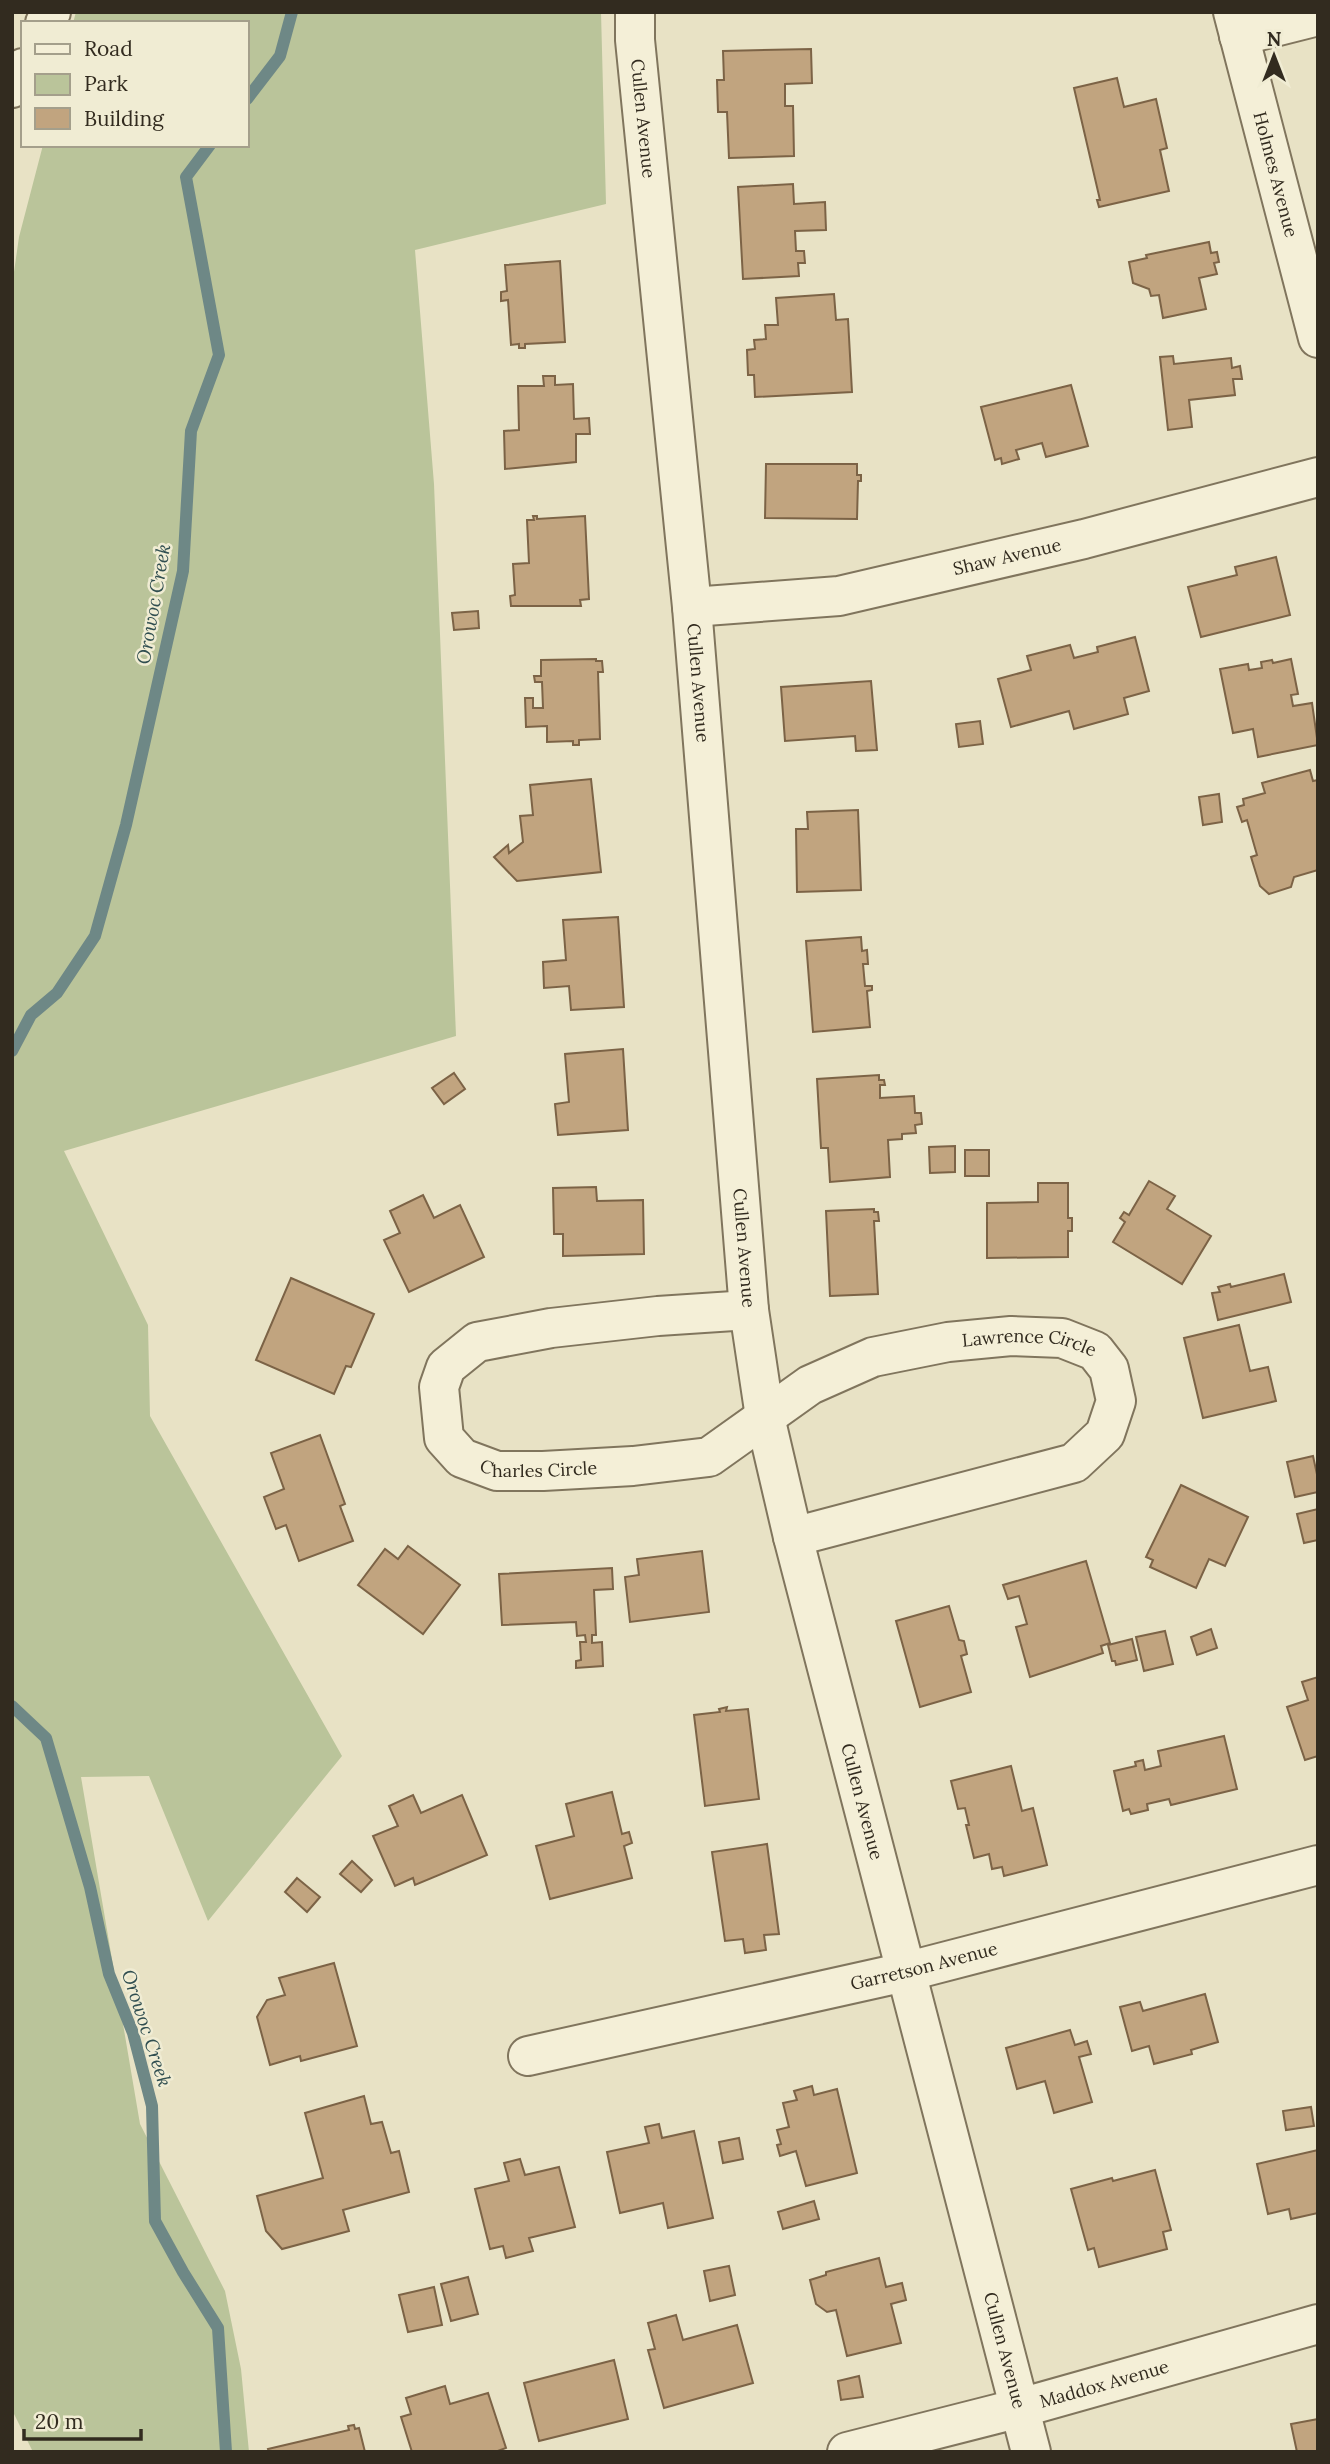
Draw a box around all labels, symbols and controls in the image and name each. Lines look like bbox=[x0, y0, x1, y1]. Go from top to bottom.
legend bbox=[21, 21, 248, 147]
north arrow bbox=[1239, 21, 1309, 91]
text: N bbox=[1267, 27, 1282, 51]
text: Road bbox=[84, 35, 133, 62]
street label: Cullen Avenue bbox=[626, 58, 661, 180]
text: Park bbox=[84, 70, 128, 97]
text: Building bbox=[84, 105, 164, 132]
street label: Holmes Avenue bbox=[1248, 109, 1303, 240]
street label: Shaw Avenue bbox=[951, 533, 1064, 580]
water label: Orowoc Creek bbox=[131, 542, 175, 666]
street label: Cullen Avenue bbox=[682, 622, 715, 744]
street label: Cullen Avenue bbox=[728, 1187, 761, 1309]
street label: Lawrence Circle bbox=[961, 1324, 1100, 1362]
street label: Charles Circle bbox=[477, 1454, 598, 1482]
street label: Cullen Avenue bbox=[836, 1741, 889, 1863]
street label: Garretson Avenue bbox=[848, 1936, 1000, 1995]
water label: Orowoc Creek bbox=[117, 1966, 177, 2090]
street label: Cullen Avenue bbox=[979, 2289, 1031, 2411]
street label: Maddox Avenue bbox=[1037, 2355, 1172, 2413]
scale bar bbox=[24, 2398, 142, 2442]
text: 20 m bbox=[35, 2408, 84, 2435]

